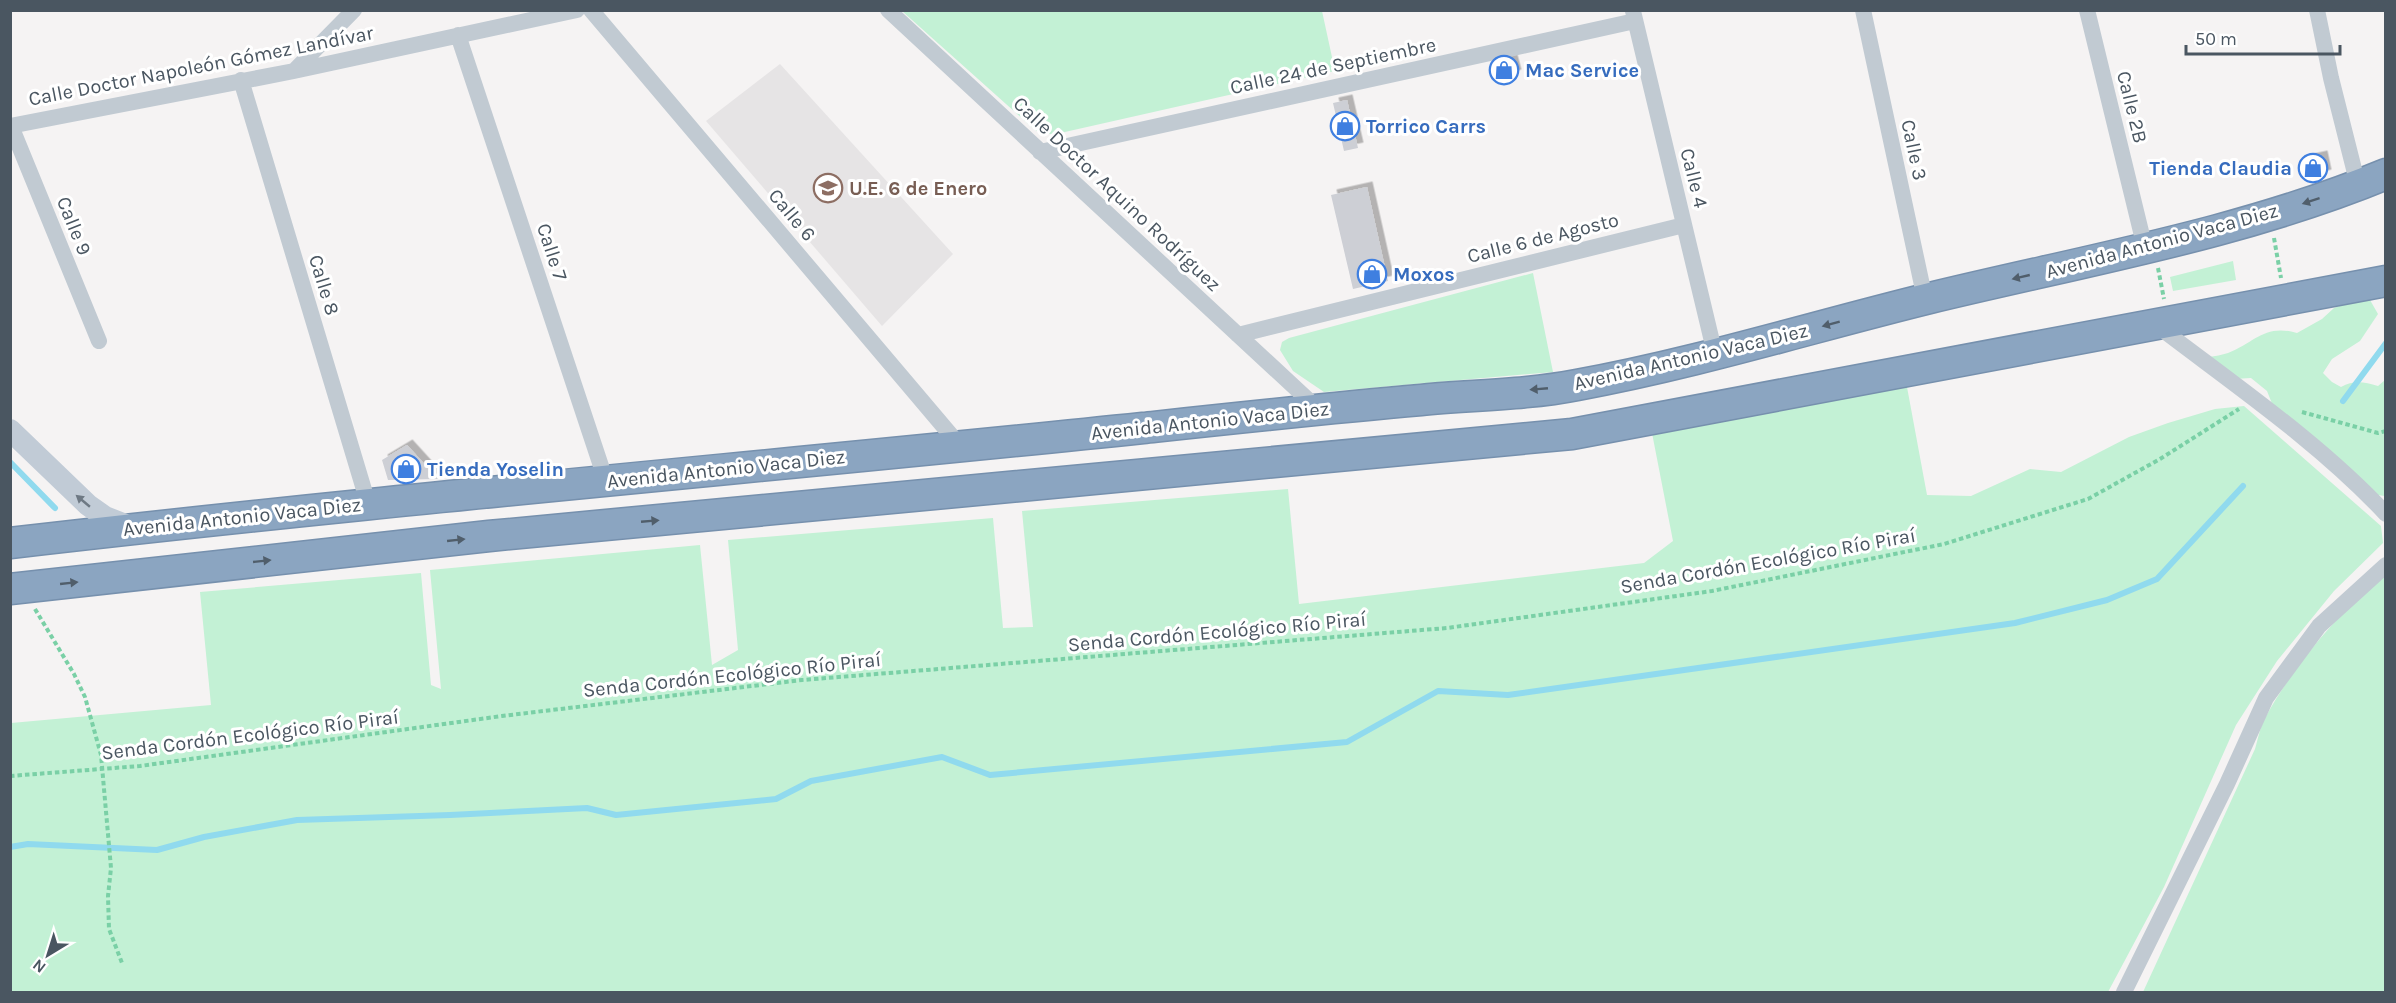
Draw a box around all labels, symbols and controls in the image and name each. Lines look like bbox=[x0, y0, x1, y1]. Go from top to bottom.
scale bar bbox=[2186, 18, 2340, 56]
street label: Calle Doctor Napoleón Gómez Landívar bbox=[27, 21, 376, 111]
text: 50 m bbox=[2195, 28, 2237, 50]
street label: Calle 24 de Septiembre bbox=[1228, 33, 1438, 99]
shop icon: Mac Service bbox=[1488, 54, 1520, 86]
place label: Mac Service bbox=[1525, 59, 1639, 82]
street label: Calle 2B bbox=[2112, 69, 2152, 145]
street label: Calle Doctor Aquino Rodríguez bbox=[1009, 92, 1225, 296]
shop icon: Torrico Carrs bbox=[1329, 110, 1361, 142]
place label: Torrico Carrs bbox=[1366, 115, 1486, 138]
street label: Calle 3 bbox=[1896, 118, 1932, 182]
street label: Calle 4 bbox=[1676, 146, 1712, 210]
shop icon: Tienda Claudia bbox=[2297, 152, 2329, 184]
place label: Tienda Claudia bbox=[2149, 157, 2292, 180]
school or university icon: U.E. 6 de Enero bbox=[812, 172, 844, 204]
place label: U.E. 6 de Enero bbox=[849, 177, 987, 200]
street label: Calle 6 bbox=[764, 184, 820, 246]
street label: Calle 9 bbox=[52, 193, 96, 259]
one-way arrow bbox=[2302, 196, 2320, 206]
street label: Avenida Antonio Vaca Diez bbox=[2043, 199, 2281, 283]
street label: Calle 6 de Agosto bbox=[1465, 208, 1621, 268]
street label: Calle 7 bbox=[532, 220, 572, 284]
street label: Calle 8 bbox=[304, 252, 344, 318]
shop icon: Moxos bbox=[1356, 258, 1388, 290]
place label: Moxos bbox=[1393, 263, 1455, 286]
one-way arrow bbox=[2011, 272, 2030, 282]
street label: Avenida Antonio Vaca Diez bbox=[1572, 319, 1810, 395]
one-way arrow bbox=[1822, 320, 1840, 329]
one-way arrow bbox=[1529, 384, 1548, 394]
street label: Avenida Antonio Vaca Diez bbox=[1090, 397, 1330, 445]
street label: Avenida Antonio Vaca Diez bbox=[606, 445, 846, 493]
shop icon: Tienda Yoselin bbox=[390, 453, 422, 485]
place label: Tienda Yoselin bbox=[427, 458, 564, 481]
street label: Avenida Antonio Vaca Diez bbox=[122, 493, 362, 541]
one-way arrow bbox=[75, 494, 91, 507]
one-way arrow bbox=[641, 516, 660, 526]
street label: Senda Cordón Ecológico Río Piraí bbox=[1619, 524, 1917, 598]
one-way arrow bbox=[447, 535, 466, 545]
one-way arrow bbox=[253, 556, 272, 566]
one-way arrow bbox=[59, 578, 78, 587]
street label: Senda Cordón Ecológico Río Piraí bbox=[1067, 607, 1367, 657]
street label: Senda Cordón Ecológico Río Piraí bbox=[582, 648, 882, 702]
street label: Senda Cordón Ecológico Río Piraí bbox=[100, 705, 400, 765]
north arrow bbox=[18, 925, 78, 985]
text: N bbox=[29, 955, 49, 977]

